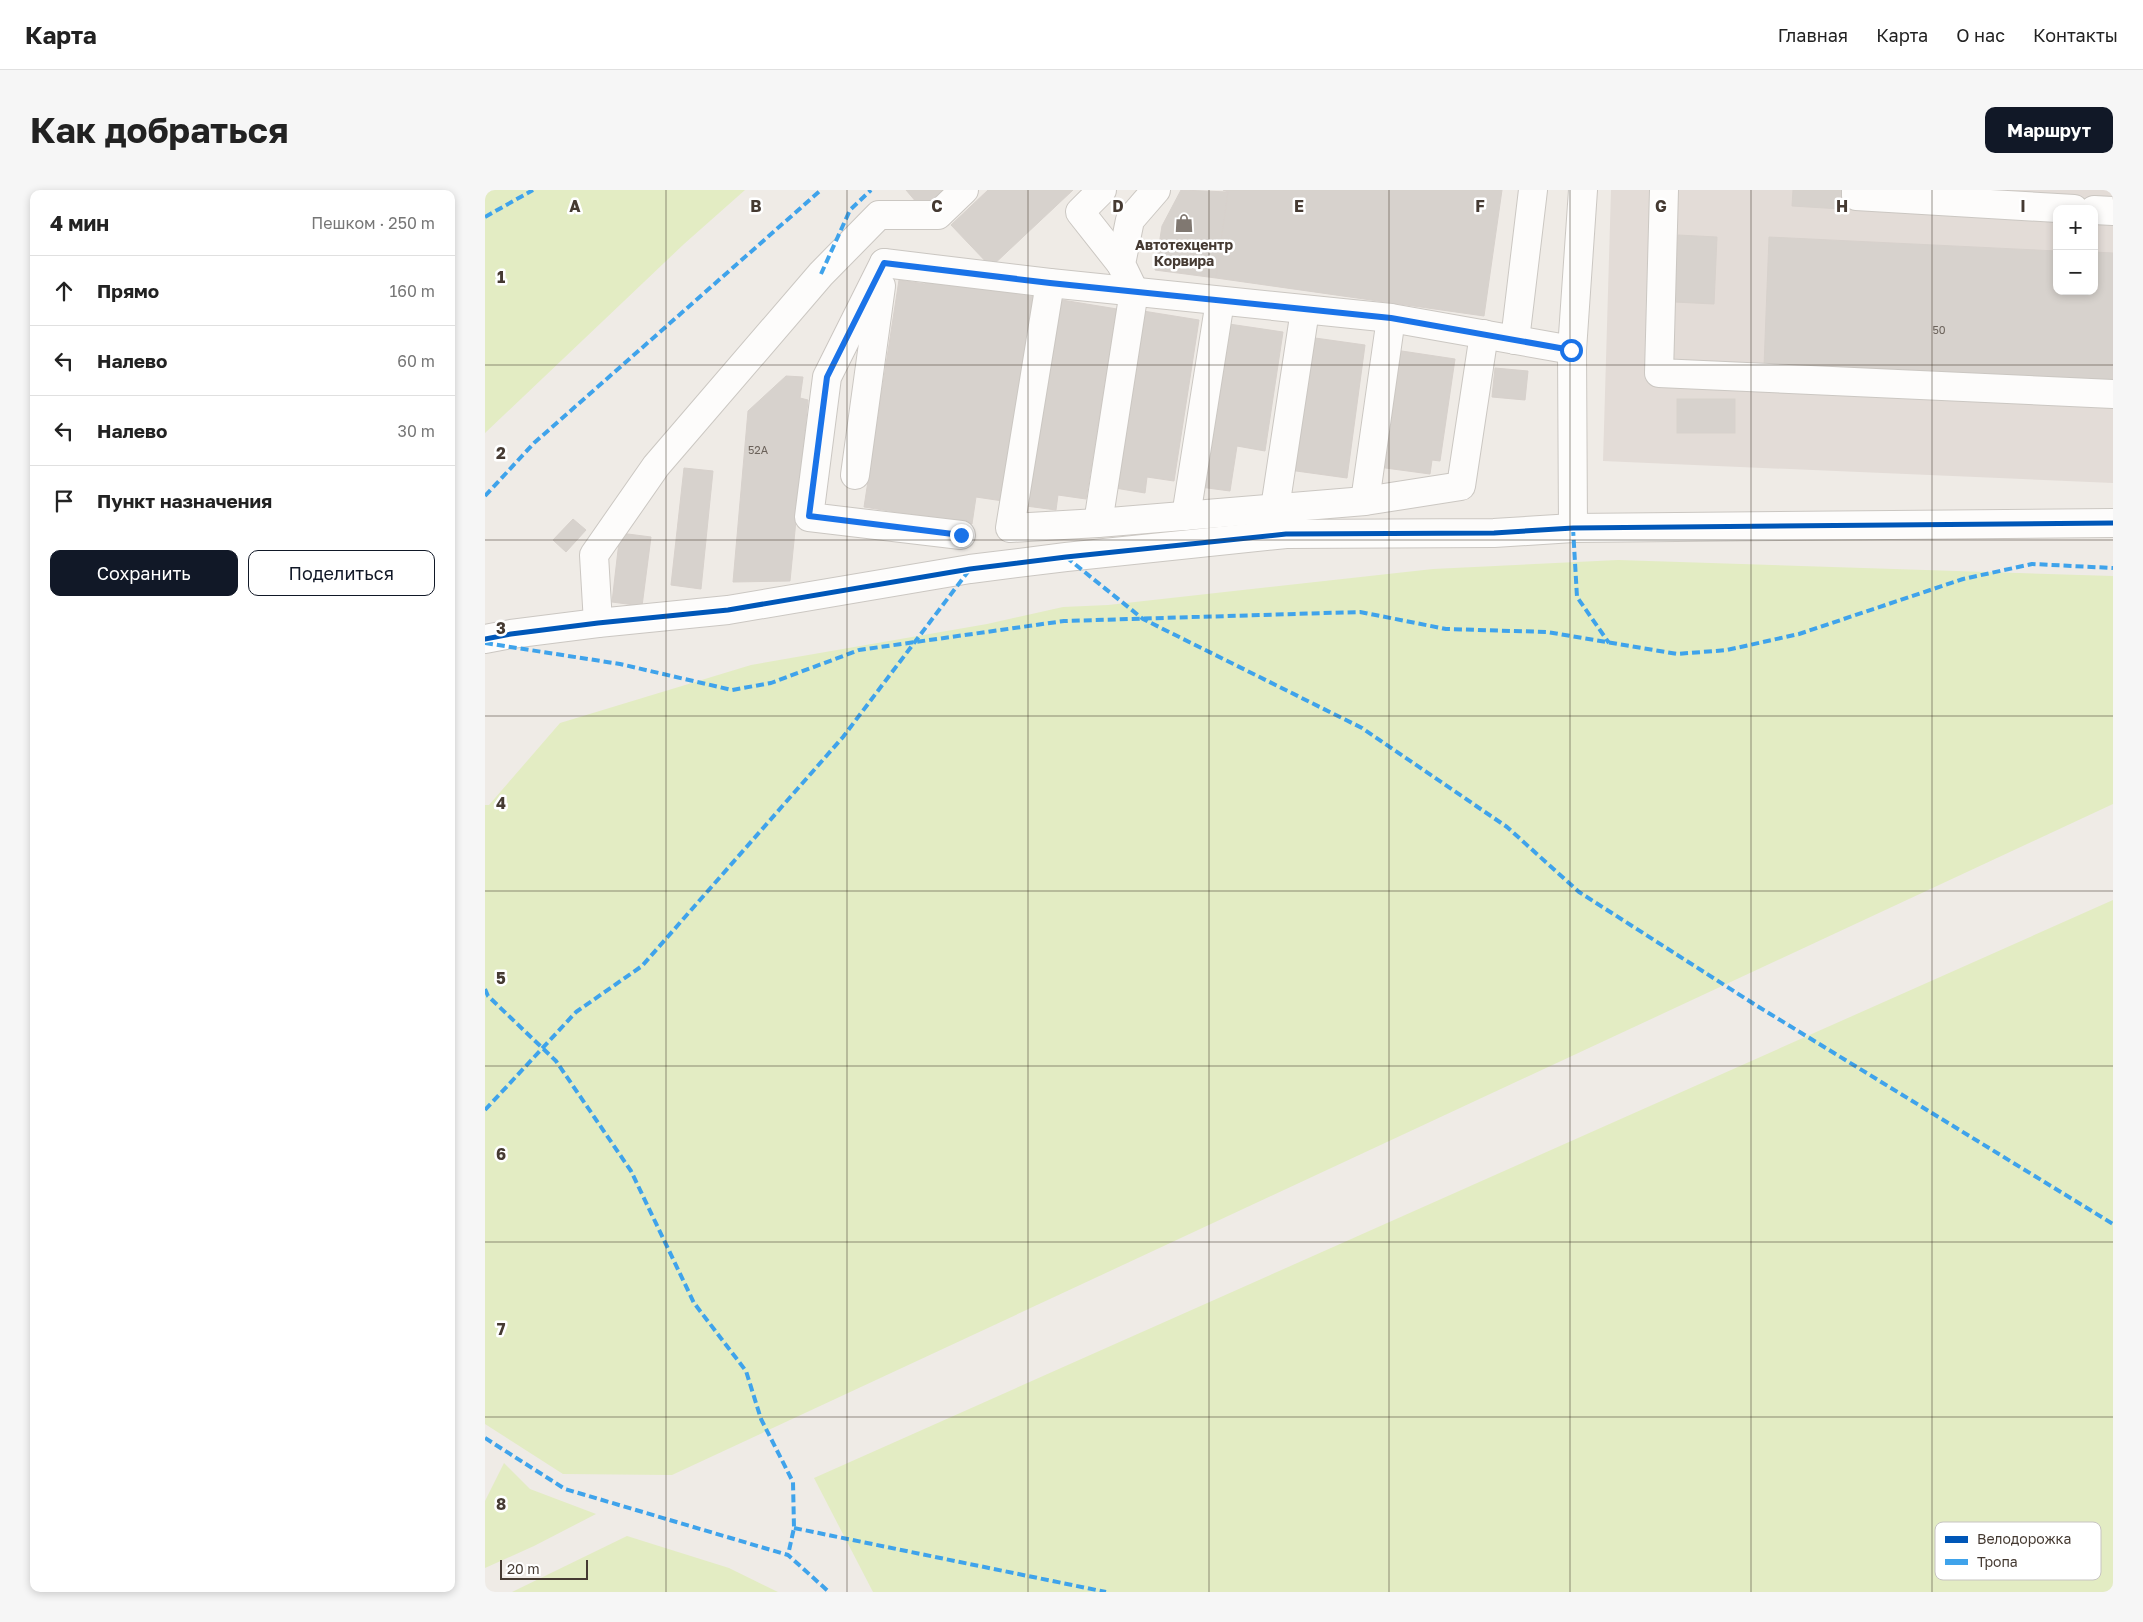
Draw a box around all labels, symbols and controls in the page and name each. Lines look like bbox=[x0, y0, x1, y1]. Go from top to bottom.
text: Карта bbox=[25, 20, 97, 49]
text: Главная bbox=[1778, 24, 1848, 46]
text: Карта bbox=[1876, 24, 1928, 46]
text: О нас bbox=[1956, 24, 2005, 46]
text: Контакты bbox=[2033, 24, 2118, 46]
button: Маршрут bbox=[1985, 107, 2113, 153]
text: Как добраться bbox=[30, 109, 288, 151]
text: A bbox=[569, 196, 581, 216]
text: B bbox=[750, 196, 762, 216]
text: C bbox=[931, 196, 943, 216]
text: D bbox=[1112, 196, 1124, 216]
text: E bbox=[1294, 196, 1304, 216]
text: F bbox=[1475, 196, 1485, 216]
text: G bbox=[1655, 196, 1667, 216]
text: H bbox=[1836, 196, 1848, 216]
text: I bbox=[2020, 196, 2026, 216]
map controls bbox=[2053, 205, 2098, 295]
button: + bbox=[2053, 205, 2098, 250]
text: 4 мин bbox=[50, 210, 109, 236]
shop icon: Автотехцентр Корвира bbox=[1173, 212, 1195, 234]
text: Пешком · 250 m bbox=[311, 213, 435, 233]
place label: Автотехцентр Корвира bbox=[1135, 236, 1233, 269]
button: − bbox=[2053, 250, 2098, 295]
text: 1 bbox=[497, 267, 505, 287]
icon: ahead bbox=[50, 277, 78, 305]
text: Прямо bbox=[97, 279, 159, 302]
text: 160 m bbox=[389, 281, 435, 301]
house number: 50 bbox=[1932, 323, 1946, 336]
route start bbox=[1560, 339, 1583, 362]
icon: left bbox=[50, 347, 78, 375]
text: Налево bbox=[97, 349, 167, 372]
text: 60 m bbox=[397, 351, 435, 371]
icon: left bbox=[50, 417, 78, 445]
text: Налево bbox=[97, 419, 167, 442]
text: 30 m bbox=[398, 421, 435, 441]
text: 2 bbox=[496, 443, 506, 463]
house number: 52А bbox=[748, 443, 769, 456]
icon: arrive bbox=[50, 487, 78, 515]
text: Пункт назначения bbox=[97, 489, 272, 512]
route end bbox=[950, 524, 973, 547]
button: Сохранить bbox=[50, 550, 238, 596]
button: Поделиться bbox=[248, 550, 435, 596]
text: 3 bbox=[496, 618, 506, 638]
text: 4 bbox=[496, 793, 506, 813]
text: 5 bbox=[496, 968, 506, 988]
text: 6 bbox=[496, 1144, 506, 1164]
text: 7 bbox=[497, 1319, 506, 1339]
text: 8 bbox=[496, 1494, 506, 1514]
legend bbox=[1935, 1522, 2101, 1580]
text: Велодорожка bbox=[1977, 1530, 2071, 1547]
text: Тропа bbox=[1977, 1553, 2018, 1570]
scale bar bbox=[500, 1557, 587, 1580]
text: 20 m bbox=[507, 1560, 540, 1577]

